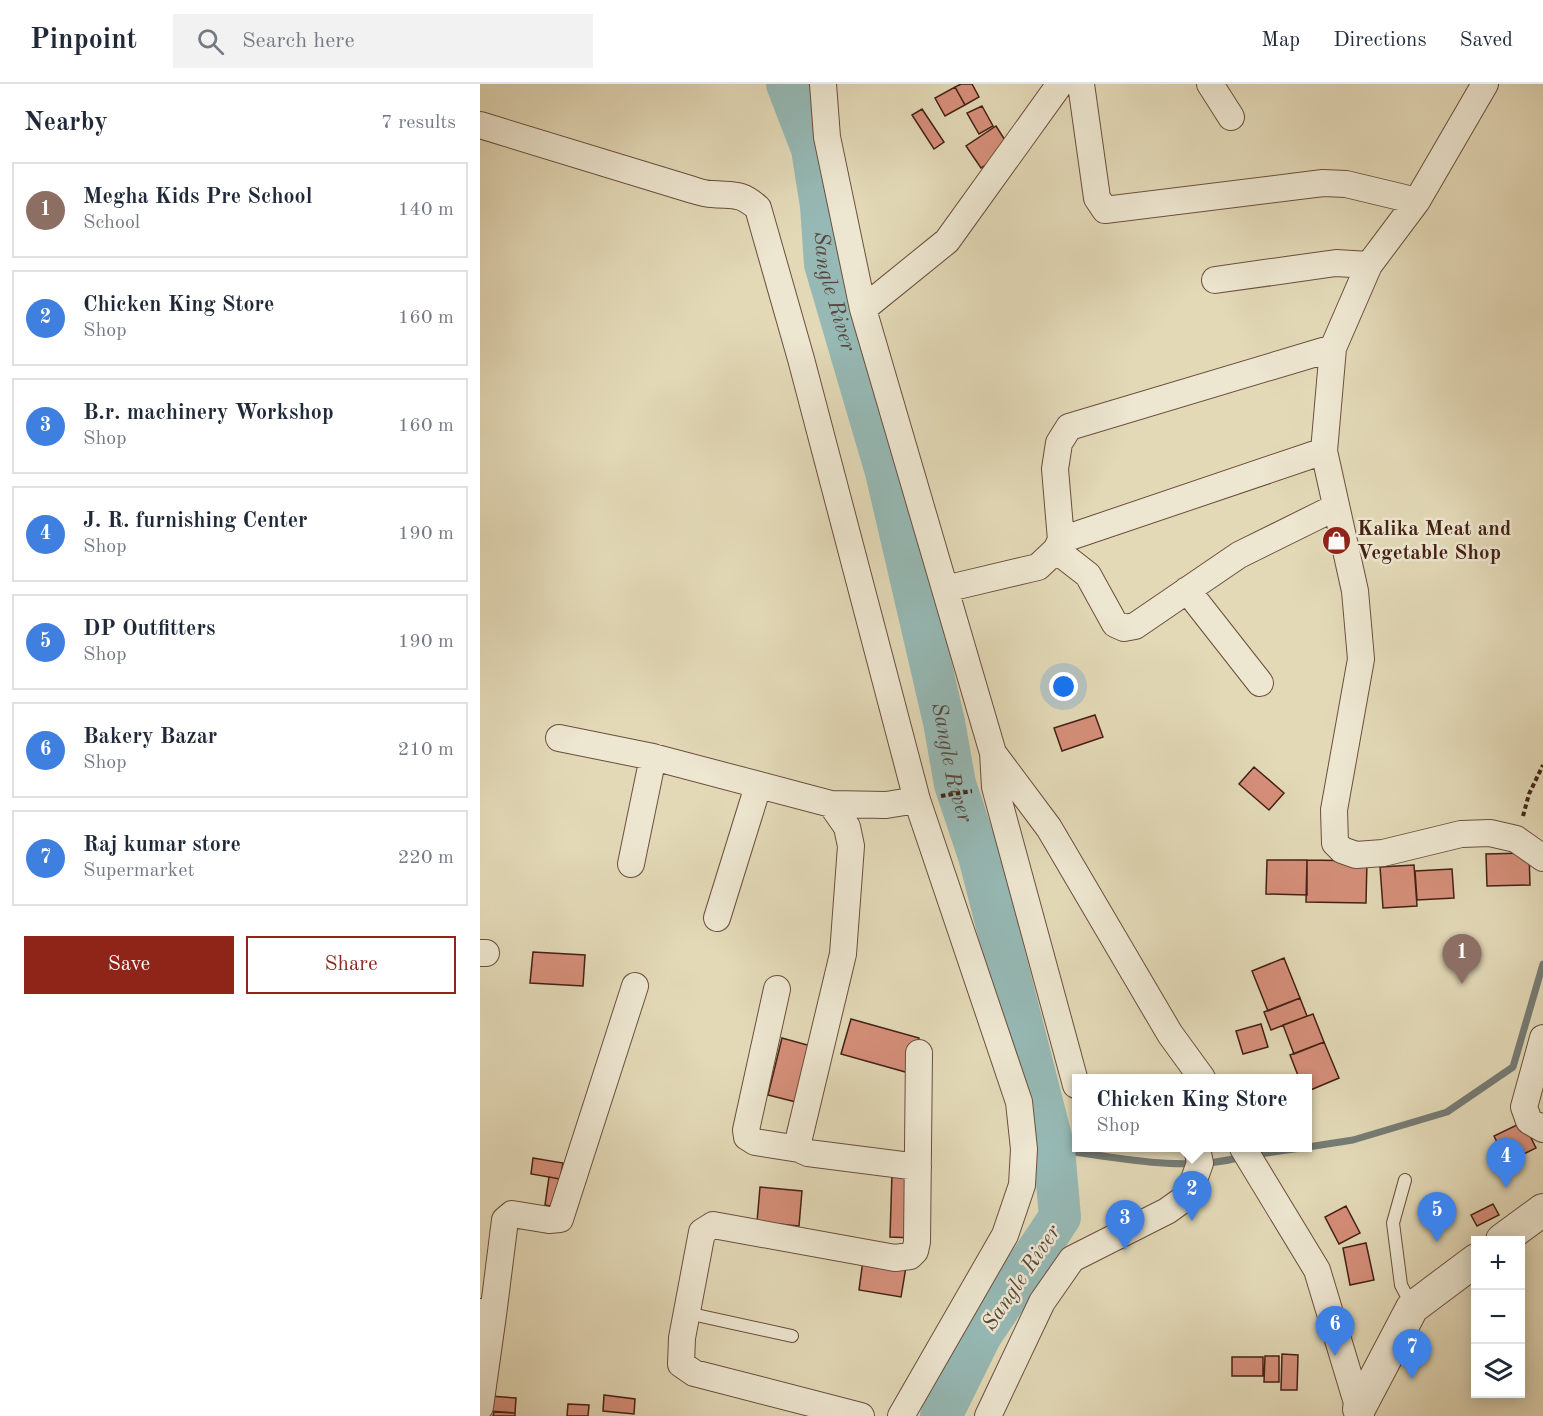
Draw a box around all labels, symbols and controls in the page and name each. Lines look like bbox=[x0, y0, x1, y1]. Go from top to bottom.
search box bbox=[173, 14, 593, 68]
icon: search bbox=[194, 25, 227, 58]
text: Pinpoint bbox=[30, 27, 137, 55]
text: Search here bbox=[242, 30, 355, 52]
text: Map bbox=[1261, 30, 1300, 51]
text: Directions bbox=[1333, 30, 1427, 51]
text: Saved bbox=[1460, 30, 1513, 51]
text: Nearby bbox=[24, 110, 108, 136]
text: 7 results bbox=[381, 113, 456, 133]
text: Megha Kids Pre School bbox=[83, 186, 312, 208]
text: 1 bbox=[40, 200, 51, 220]
text: 140 m bbox=[398, 200, 454, 220]
text: School bbox=[83, 213, 140, 233]
water label: Sangle River bbox=[810, 231, 859, 354]
text: Chicken King Store bbox=[83, 294, 274, 316]
text: 2 bbox=[40, 308, 51, 328]
text: 160 m bbox=[398, 308, 454, 328]
text: Shop bbox=[83, 321, 127, 341]
text: B.r. machinery Workshop bbox=[83, 402, 334, 424]
text: 3 bbox=[40, 416, 51, 436]
text: 160 m bbox=[398, 416, 454, 436]
text: Shop bbox=[83, 429, 127, 449]
text: J. R. furnishing Center bbox=[83, 510, 308, 532]
place label: Kalika Meat and Vegetable Shop bbox=[1357, 519, 1511, 564]
text: 4 bbox=[40, 524, 51, 544]
text: 190 m bbox=[398, 524, 454, 544]
shop icon: Kalika Meat and Vegetable Shop bbox=[1320, 524, 1352, 556]
text: Shop bbox=[83, 537, 127, 557]
text: DP Outfitters bbox=[83, 618, 215, 640]
text: 5 bbox=[40, 632, 51, 652]
text: 190 m bbox=[398, 632, 454, 652]
text: Shop bbox=[83, 645, 127, 665]
your location bbox=[1049, 672, 1078, 701]
water label: Sangle River bbox=[927, 700, 976, 826]
text: Bakery Bazar bbox=[83, 726, 217, 748]
text: 6 bbox=[40, 740, 51, 760]
text: 210 m bbox=[398, 740, 454, 760]
text: Shop bbox=[83, 753, 127, 773]
text: Raj kumar store bbox=[83, 834, 241, 856]
text: 7 bbox=[40, 848, 51, 868]
text: 220 m bbox=[398, 848, 454, 868]
text: Supermarket bbox=[83, 861, 194, 881]
pin: 1 bbox=[1442, 934, 1482, 984]
button: Save bbox=[24, 936, 234, 994]
button: Share bbox=[246, 936, 456, 994]
popup bbox=[1072, 1074, 1312, 1152]
text: Chicken King Store bbox=[1096, 1089, 1288, 1111]
text: Shop bbox=[1096, 1116, 1140, 1136]
pin: 4 bbox=[1486, 1138, 1526, 1188]
pin: 2 bbox=[1172, 1172, 1212, 1221]
pin: 5 bbox=[1418, 1192, 1456, 1242]
pin: 3 bbox=[1106, 1200, 1144, 1250]
water label: Sangle River bbox=[978, 1221, 1065, 1335]
map controls bbox=[1471, 1236, 1525, 1398]
button: + bbox=[1471, 1236, 1525, 1290]
button: − bbox=[1471, 1290, 1525, 1344]
pin: 6 bbox=[1316, 1306, 1354, 1356]
pin: 7 bbox=[1392, 1330, 1432, 1379]
button: layers bbox=[1471, 1344, 1525, 1398]

